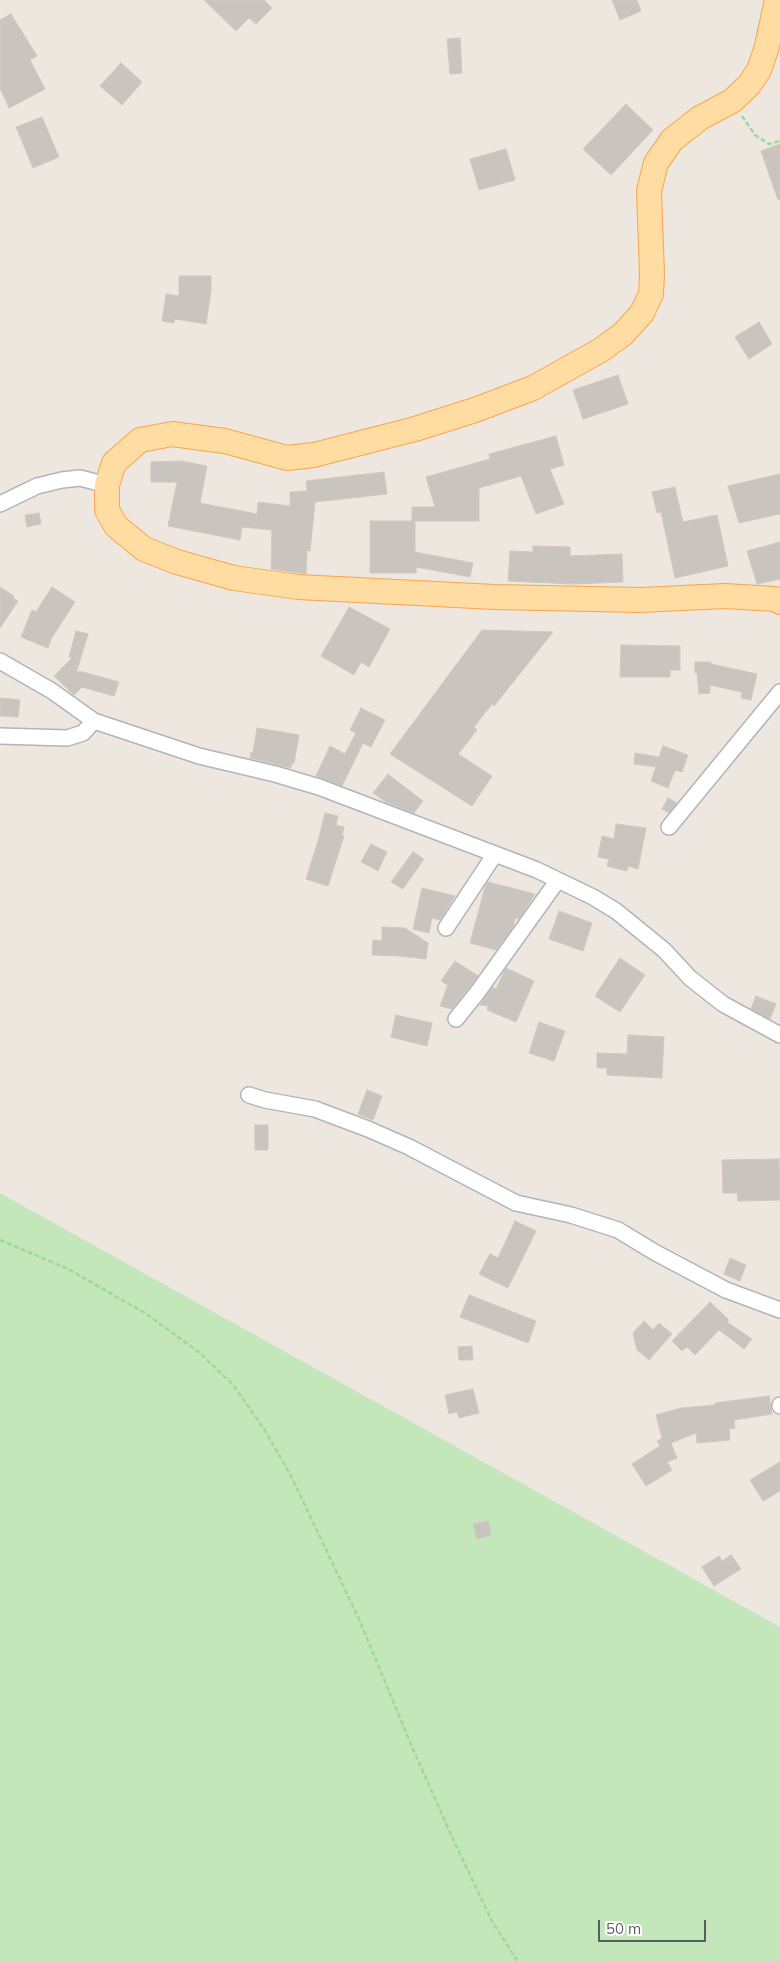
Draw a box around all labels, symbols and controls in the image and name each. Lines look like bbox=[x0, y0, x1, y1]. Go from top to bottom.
scale bar bbox=[600, 1910, 708, 1942]
text: 50 m bbox=[606, 1919, 641, 1938]

